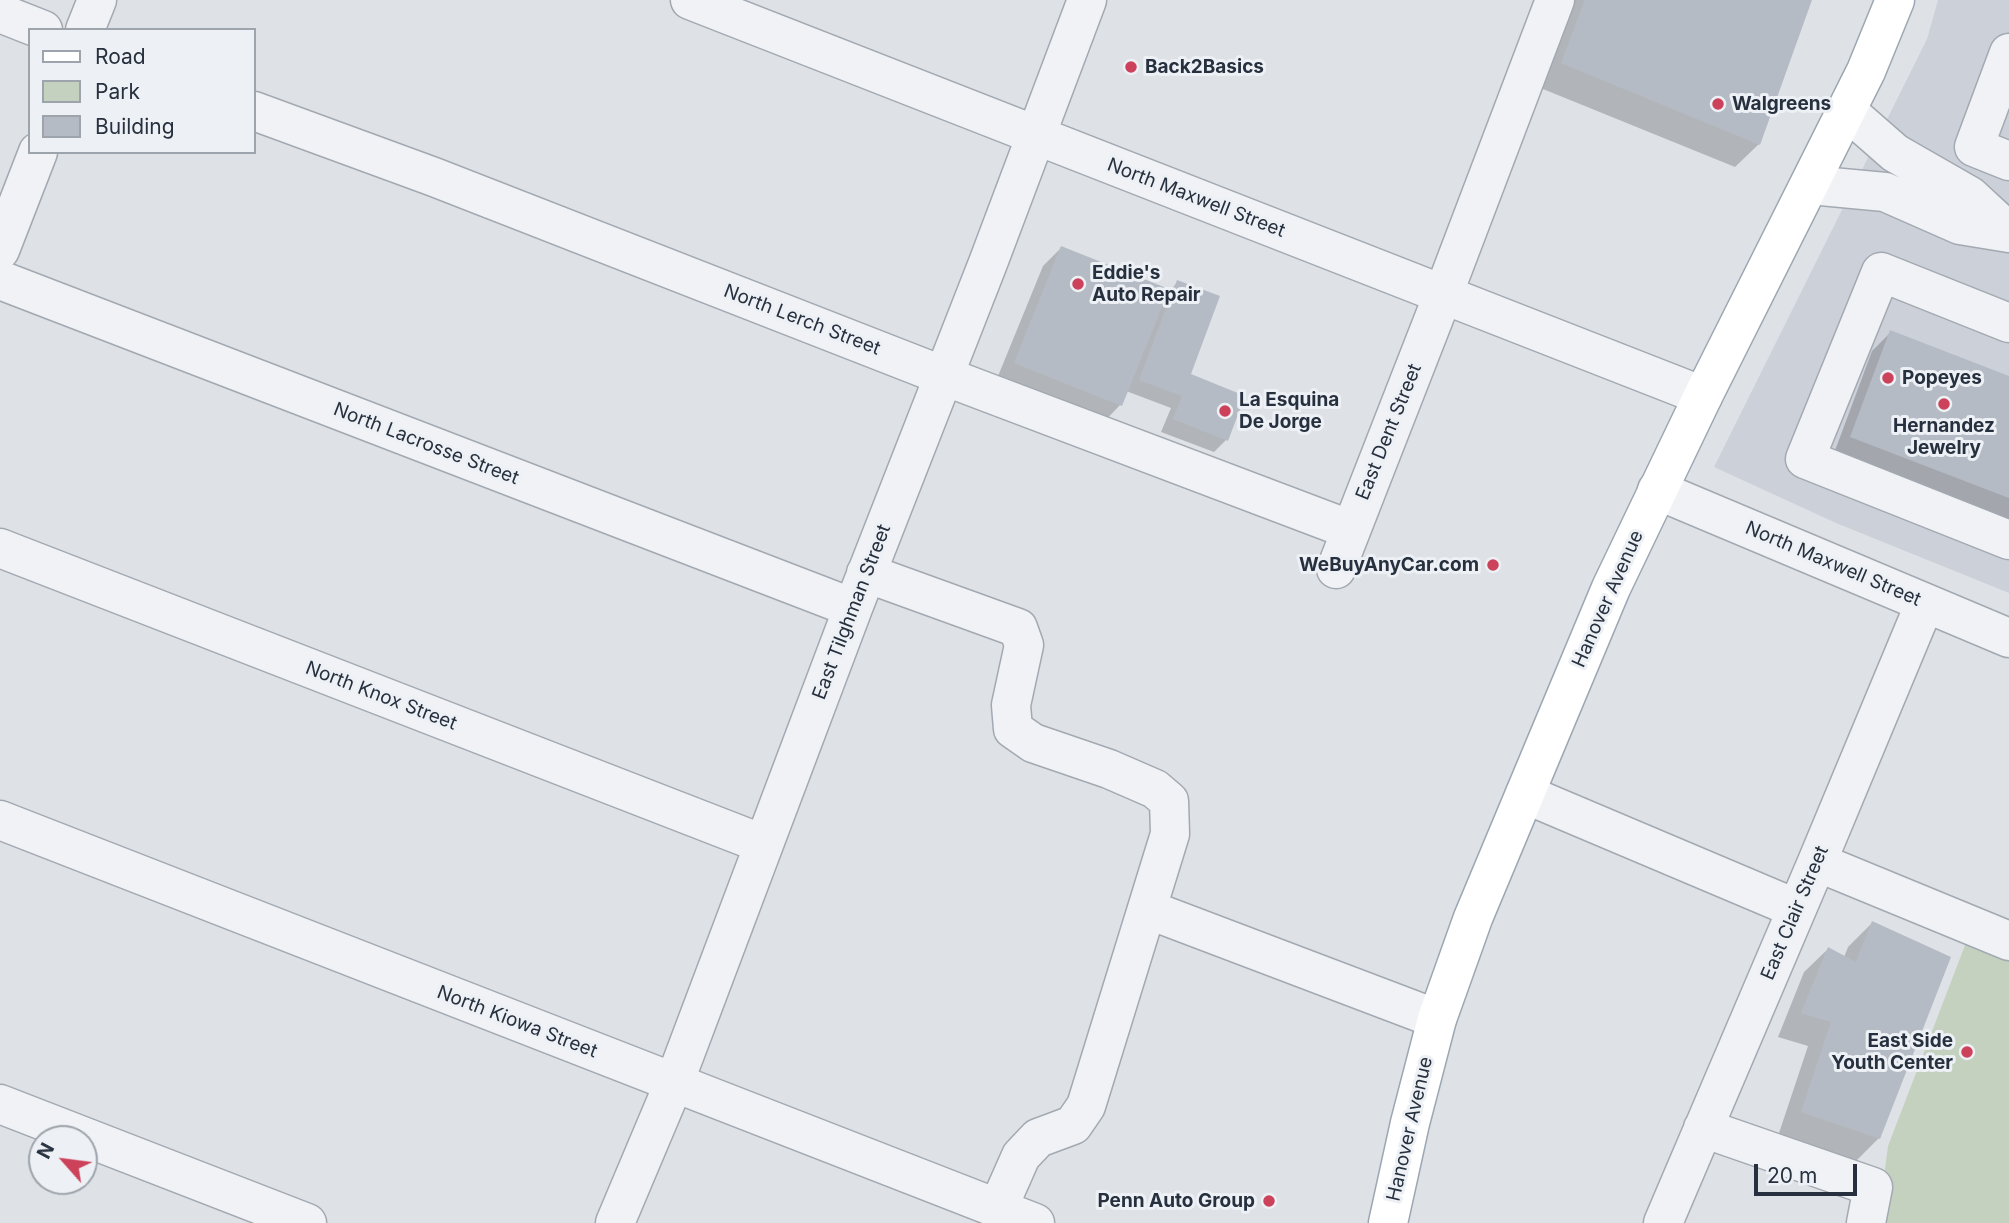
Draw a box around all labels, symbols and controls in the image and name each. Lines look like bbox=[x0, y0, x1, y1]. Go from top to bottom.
legend bbox=[28, 28, 256, 154]
text: Road bbox=[95, 44, 146, 69]
place label: Back2Basics bbox=[1145, 56, 1264, 78]
marker: Back2Basics bbox=[1123, 59, 1139, 75]
text: Park bbox=[95, 79, 140, 104]
place label: Walgreens bbox=[1732, 93, 1831, 115]
marker: Walgreens bbox=[1710, 96, 1726, 112]
text: Building bbox=[95, 114, 175, 139]
street label: North Maxwell Street bbox=[1104, 154, 1288, 242]
place label: Eddie's Auto Repair bbox=[1092, 262, 1201, 306]
marker: Eddie's Auto Repair bbox=[1070, 276, 1086, 292]
street label: North Lerch Street bbox=[721, 280, 883, 360]
street label: East Dent Street bbox=[1351, 361, 1427, 503]
place label: Popeyes bbox=[1902, 367, 1982, 389]
marker: Popeyes bbox=[1880, 370, 1896, 386]
place label: La Esquina De Jorge bbox=[1239, 389, 1339, 433]
marker: Hernandez Jewelry bbox=[1936, 396, 1952, 412]
street label: North Lacrosse Street bbox=[330, 398, 522, 490]
marker: La Esquina De Jorge bbox=[1217, 403, 1233, 419]
place label: Hernandez Jewelry bbox=[1893, 415, 1995, 459]
street label: North Maxwell Street bbox=[1742, 517, 1924, 611]
street label: East Tilghman Street bbox=[808, 521, 896, 703]
street label: Hanover Avenue bbox=[1568, 527, 1648, 671]
place label: WeBuyAnyCar.com bbox=[1299, 554, 1479, 576]
marker: WeBuyAnyCar.com bbox=[1485, 557, 1501, 573]
street label: North Knox Street bbox=[302, 657, 460, 735]
street label: East Clair Street bbox=[1756, 842, 1834, 984]
street label: North Kiowa Street bbox=[434, 981, 600, 1063]
place label: East Side Youth Center bbox=[1831, 1030, 1953, 1074]
marker: East Side Youth Center bbox=[1959, 1044, 1975, 1060]
street label: Hanover Avenue bbox=[1382, 1054, 1438, 1204]
north arrow bbox=[28, 1125, 98, 1195]
text: N bbox=[32, 1139, 59, 1163]
scale bar bbox=[1757, 1150, 1860, 1194]
text: 20 m bbox=[1767, 1163, 1817, 1188]
place label: Penn Auto Group bbox=[1097, 1190, 1255, 1212]
marker: Penn Auto Group bbox=[1261, 1193, 1277, 1209]

